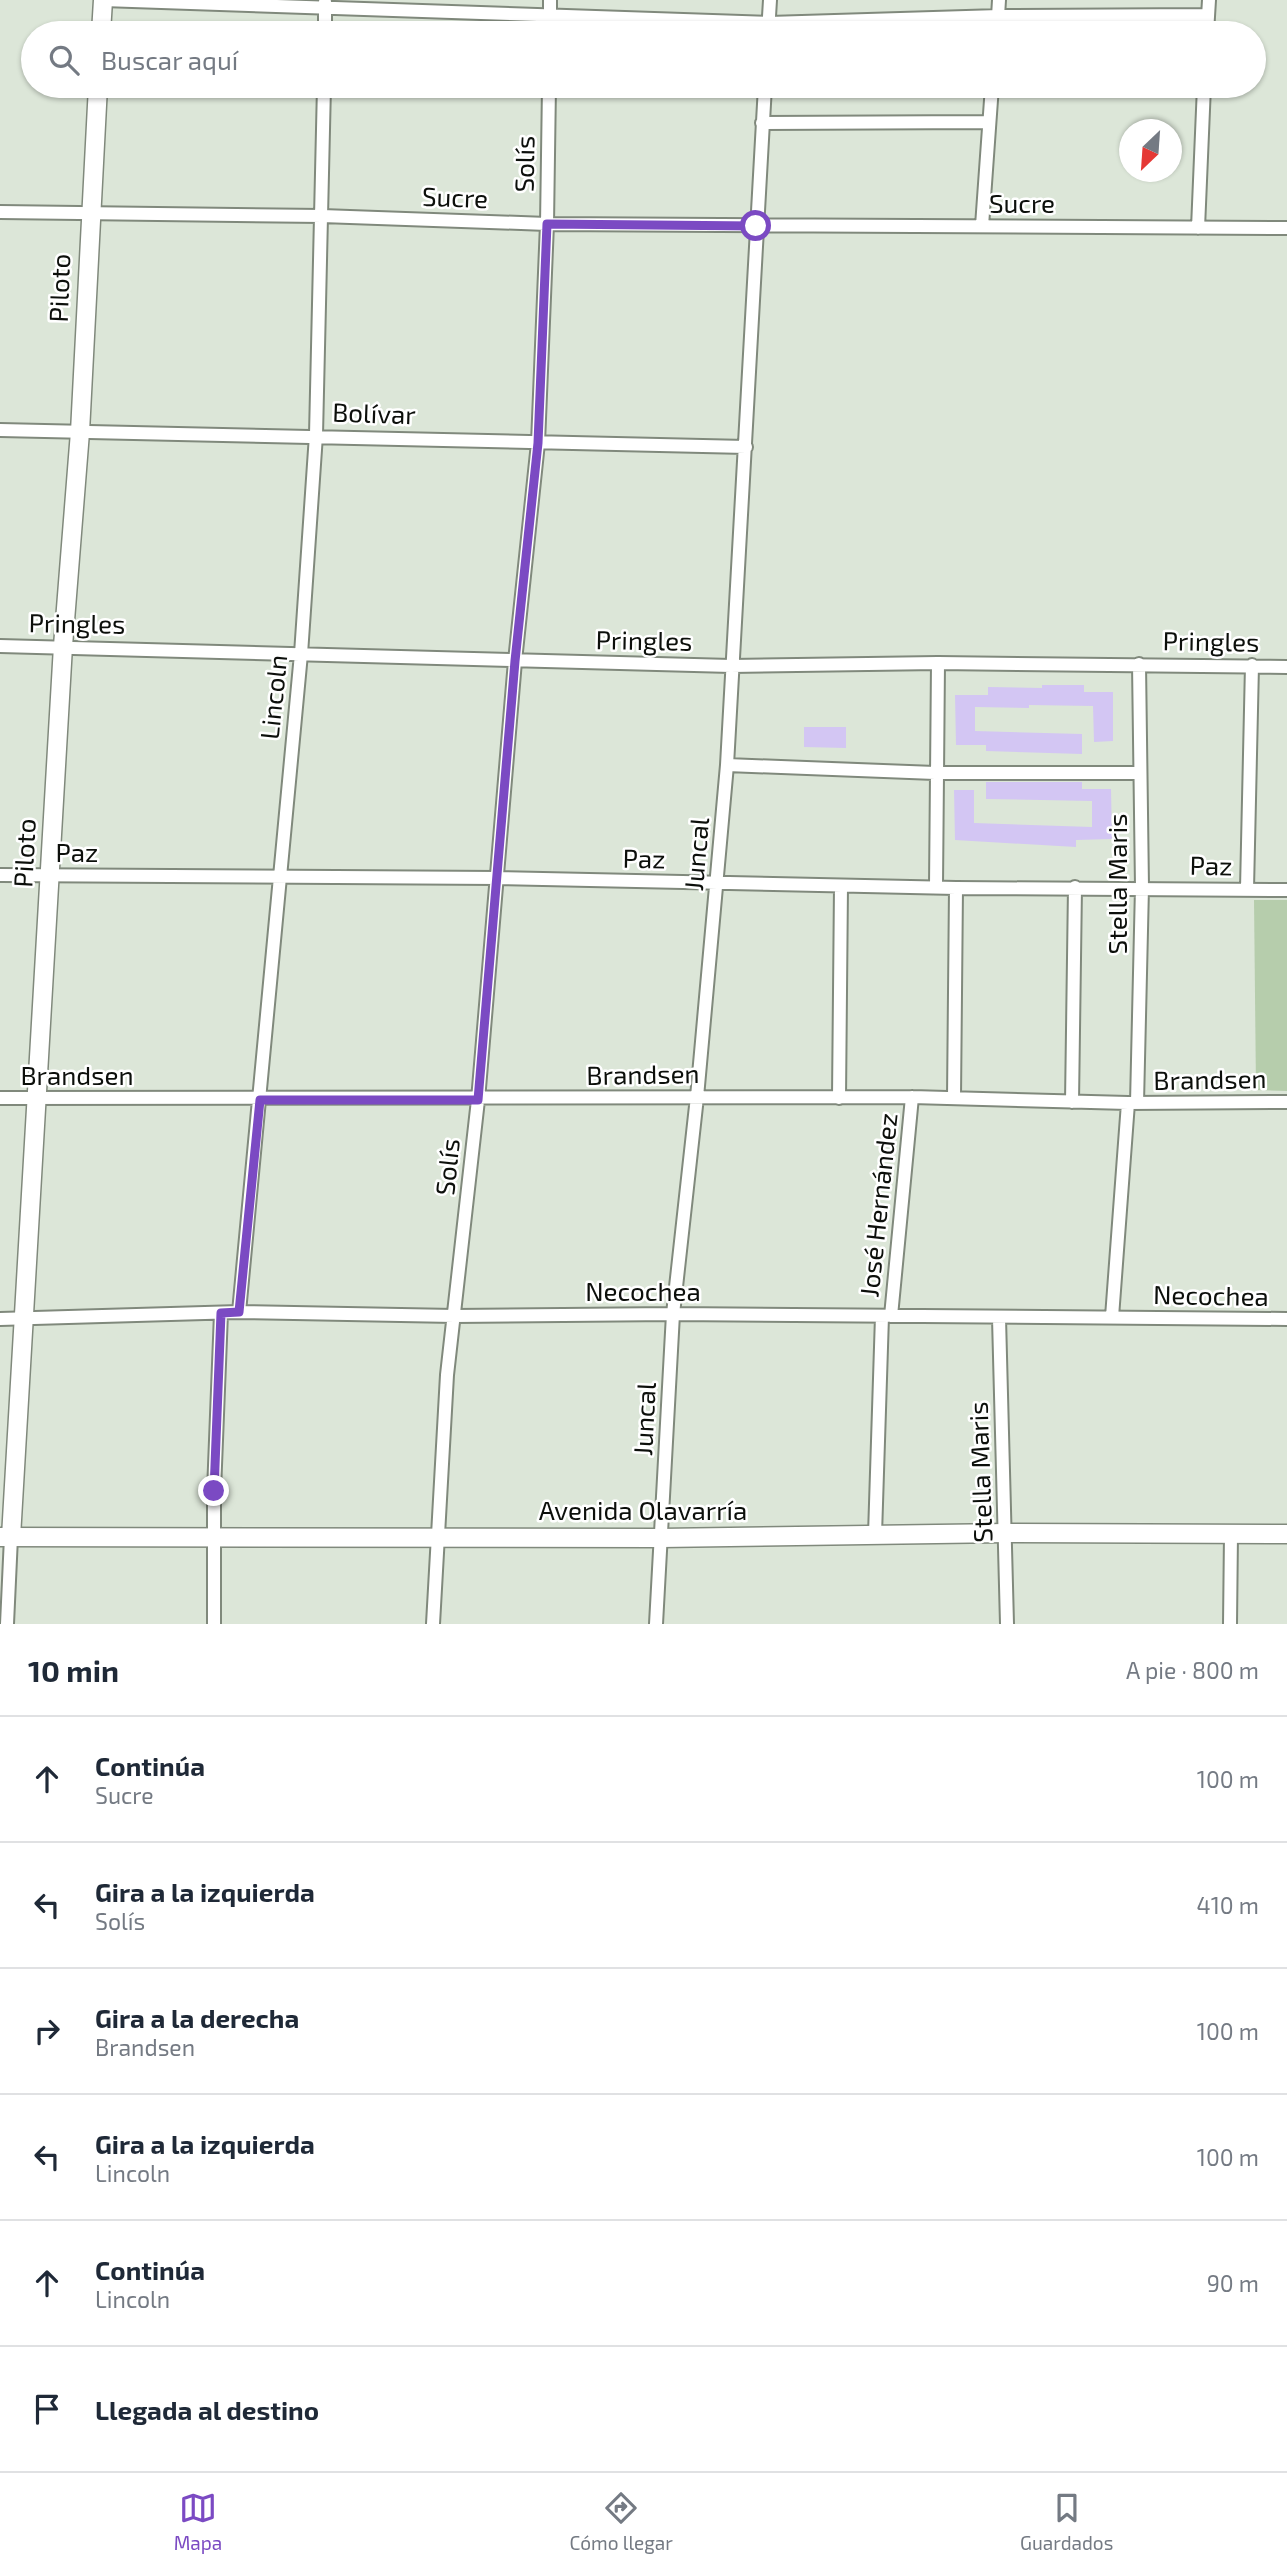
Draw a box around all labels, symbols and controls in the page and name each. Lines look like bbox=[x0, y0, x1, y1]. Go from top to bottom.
search box bbox=[21, 21, 1266, 98]
icon: search bbox=[45, 41, 83, 79]
text: Buscar aquí bbox=[101, 44, 238, 75]
north arrow bbox=[1119, 119, 1182, 182]
street label: Solís bbox=[508, 135, 539, 193]
street label: Sucre bbox=[421, 180, 489, 213]
street label: Sucre bbox=[989, 187, 1055, 218]
route start bbox=[740, 210, 771, 241]
street label: Piloto bbox=[42, 253, 75, 323]
street label: Bolívar bbox=[332, 396, 416, 429]
street label: Pringles bbox=[28, 606, 126, 639]
street label: Pringles bbox=[595, 623, 693, 656]
street label: Pringles bbox=[1162, 624, 1260, 657]
street label: Lincoln bbox=[253, 653, 292, 741]
street label: Stella Maris bbox=[1101, 814, 1132, 954]
street label: Juncal bbox=[677, 816, 714, 892]
street label: Piloto bbox=[6, 818, 41, 888]
street label: Paz bbox=[56, 836, 98, 867]
street label: Paz bbox=[622, 842, 666, 873]
street label: Paz bbox=[1189, 849, 1233, 880]
street label: Brandsen bbox=[586, 1057, 700, 1090]
street label: Brandsen bbox=[20, 1059, 134, 1090]
street label: Brandsen bbox=[1153, 1062, 1267, 1095]
street label: José Hernández bbox=[852, 1111, 903, 1298]
street label: Solís bbox=[428, 1137, 465, 1197]
street label: Necochea bbox=[585, 1275, 701, 1306]
street label: Necochea bbox=[1153, 1278, 1269, 1311]
street label: Juncal bbox=[626, 1381, 661, 1456]
street label: Stella Maris bbox=[962, 1401, 997, 1543]
route end bbox=[198, 1475, 229, 1506]
street label: Avenida Olavarría bbox=[539, 1494, 747, 1525]
text: 10 min bbox=[28, 1652, 119, 1688]
text: A pie · 800 m bbox=[1126, 1656, 1259, 1684]
text: Continúa bbox=[95, 1750, 205, 1781]
icon: ahead bbox=[28, 1760, 66, 1798]
text: 100 m bbox=[1197, 1765, 1259, 1793]
text: Sucre bbox=[95, 1781, 154, 1809]
text: Gira a la izquierda bbox=[95, 1876, 315, 1907]
icon: left bbox=[28, 1886, 66, 1924]
text: 410 m bbox=[1197, 1891, 1259, 1919]
text: Solís bbox=[95, 1907, 145, 1935]
text: Gira a la derecha bbox=[95, 2002, 299, 2033]
icon: right bbox=[28, 2012, 66, 2050]
text: 100 m bbox=[1197, 2017, 1259, 2045]
text: Brandsen bbox=[95, 2033, 195, 2061]
text: Gira a la izquierda bbox=[95, 2128, 315, 2159]
icon: left bbox=[28, 2138, 66, 2176]
text: 100 m bbox=[1197, 2143, 1259, 2171]
text: Lincoln bbox=[95, 2159, 170, 2187]
text: Continúa bbox=[95, 2254, 205, 2285]
icon: ahead bbox=[28, 2264, 66, 2302]
text: 90 m bbox=[1207, 2269, 1259, 2297]
text: Lincoln bbox=[95, 2285, 170, 2313]
icon: arrive bbox=[28, 2390, 66, 2428]
text: Llegada al destino bbox=[95, 2394, 319, 2425]
tab: Mapa bbox=[174, 2489, 222, 2554]
tab: Cómo llegar bbox=[569, 2489, 673, 2554]
tab: Guardados bbox=[1020, 2489, 1113, 2554]

